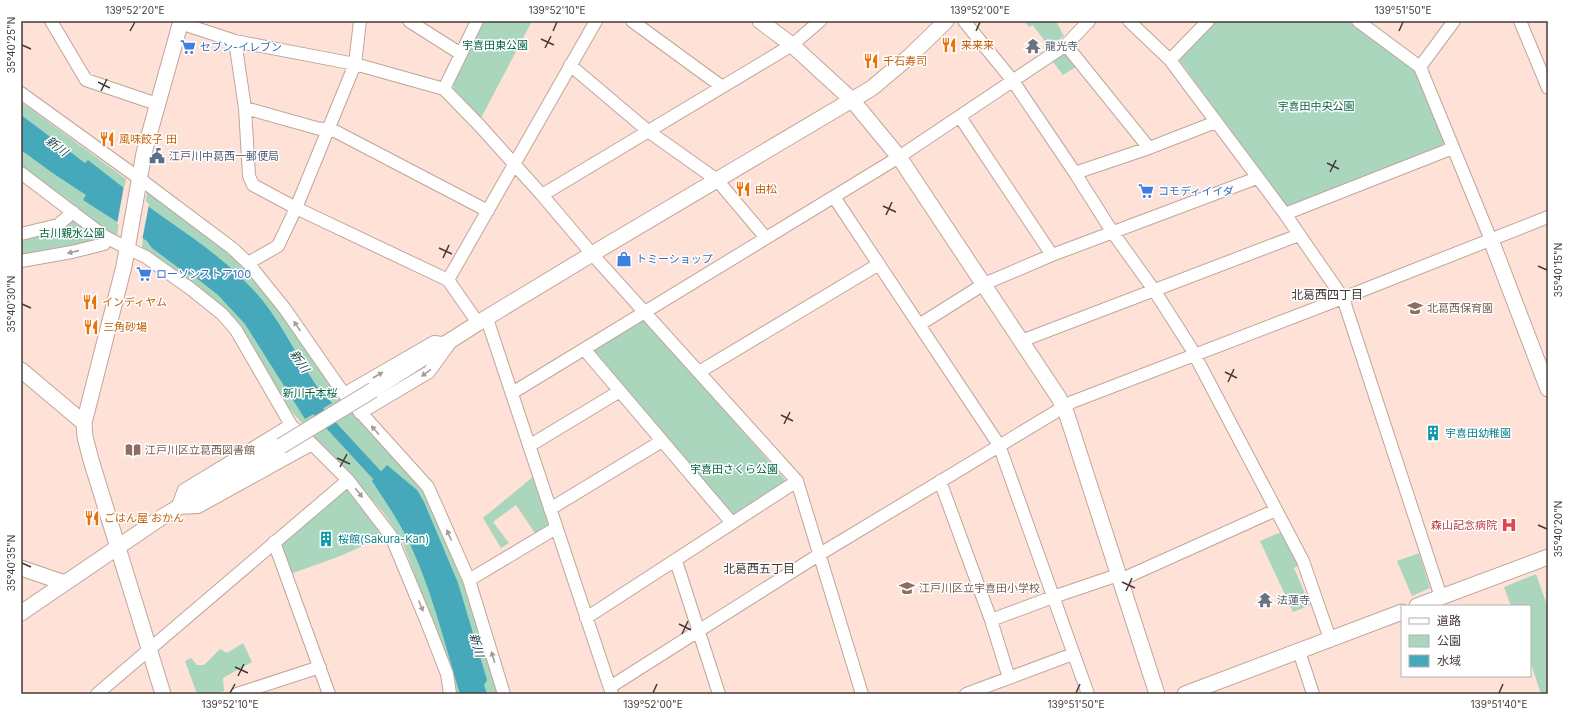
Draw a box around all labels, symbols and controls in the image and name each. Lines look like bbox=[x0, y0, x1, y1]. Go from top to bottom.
text: 139°52'20"E bbox=[105, 4, 165, 16]
text: 139°52'10"E bbox=[528, 4, 586, 16]
text: 139°52'00"E bbox=[950, 4, 1010, 16]
text: 139°51'50"E bbox=[1374, 4, 1432, 16]
text: 35°40'25"N bbox=[5, 17, 17, 73]
restaurant icon: 来来来 bbox=[940, 36, 958, 54]
temple icon: 龍光寺 bbox=[1024, 37, 1042, 55]
supermarket icon: セブン-イレブン bbox=[179, 38, 197, 56]
park label: 宇喜田東公園 bbox=[462, 38, 528, 52]
place label: 来来来 bbox=[961, 38, 994, 52]
place label: 龍光寺 bbox=[1045, 39, 1078, 53]
place label: セブン-イレブン bbox=[200, 40, 282, 54]
restaurant icon: 千石寿司 bbox=[862, 52, 880, 70]
place label: 千石寿司 bbox=[883, 54, 927, 68]
park label: 宇喜田中央公園 bbox=[1278, 99, 1355, 113]
restaurant icon: 風味餃子 田 bbox=[98, 130, 116, 148]
place label: 風味餃子 田 bbox=[119, 132, 177, 146]
water label: 新川 bbox=[43, 133, 73, 160]
public building icon: 江戸川中葛西一郵便局 bbox=[148, 147, 166, 165]
place label: 江戸川中葛西一郵便局 bbox=[169, 149, 279, 163]
restaurant icon: 由松 bbox=[734, 180, 752, 198]
place label: 由松 bbox=[755, 182, 777, 196]
supermarket icon: コモディイイダ bbox=[1137, 182, 1155, 200]
place label: コモディイイダ bbox=[1158, 184, 1234, 198]
park label: 古川親水公園 bbox=[39, 226, 105, 240]
text: 35°40'15"N bbox=[1552, 243, 1564, 297]
one-way arrow bbox=[66, 249, 79, 255]
shop icon: トミーショップ bbox=[615, 250, 633, 268]
place label: トミーショップ bbox=[636, 252, 713, 266]
supermarket icon: ローソンストア100 bbox=[135, 265, 153, 283]
place label: ローソンストア100 bbox=[156, 267, 251, 281]
text: 35°40'30"N bbox=[5, 276, 17, 332]
district label: 北葛西四丁目 bbox=[1291, 287, 1363, 302]
restaurant icon: インディヤム bbox=[81, 293, 99, 311]
place label: インディヤム bbox=[102, 295, 167, 309]
school or university icon: 北葛西保育園 bbox=[1406, 299, 1424, 317]
place label: 北葛西保育園 bbox=[1427, 301, 1493, 315]
restaurant icon: 三角砂場 bbox=[82, 318, 100, 336]
place label: 三角砂場 bbox=[103, 320, 147, 334]
one-way arrow bbox=[293, 321, 301, 331]
water label: 新川 bbox=[287, 347, 314, 377]
one-way arrow bbox=[420, 369, 431, 377]
one-way arrow bbox=[372, 371, 384, 378]
park label: 新川千本桜 bbox=[283, 386, 338, 400]
building icon: 宇喜田幼稚園 bbox=[1424, 424, 1442, 442]
one-way arrow bbox=[371, 425, 380, 434]
place label: 宇喜田幼稚園 bbox=[1445, 426, 1511, 440]
library icon: 江戸川区立葛西図書館 bbox=[124, 441, 142, 459]
place label: 江戸川区立葛西図書館 bbox=[145, 443, 255, 457]
park label: 宇喜田さくら公園 bbox=[690, 462, 778, 476]
one-way arrow bbox=[354, 487, 363, 498]
text: 35°40'20"N bbox=[1552, 501, 1564, 557]
restaurant icon: ごはん屋 おかん bbox=[83, 509, 101, 527]
place label: ごはん屋 おかん bbox=[104, 511, 184, 525]
hospital icon: 森山記念病院 bbox=[1500, 516, 1518, 534]
place label: 森山記念病院 bbox=[1431, 518, 1497, 532]
one-way arrow bbox=[446, 529, 452, 540]
building icon: 桜館(Sakura-Kan) bbox=[317, 530, 335, 548]
place label: 桜館(Sakura-Kan) bbox=[338, 532, 429, 546]
text: 35°40'35"N bbox=[5, 535, 17, 591]
district label: 北葛西五丁目 bbox=[723, 561, 795, 576]
school or university icon: 江戸川区立宇喜田小学校 bbox=[898, 579, 916, 597]
place label: 江戸川区立宇喜田小学校 bbox=[919, 581, 1040, 595]
temple icon: 法蓮寺 bbox=[1256, 591, 1274, 609]
place label: 法蓮寺 bbox=[1277, 593, 1310, 607]
one-way arrow bbox=[418, 600, 424, 612]
legend bbox=[1401, 605, 1531, 677]
text: 道路 bbox=[1437, 613, 1461, 628]
water label: 新川 bbox=[467, 631, 488, 660]
text: 公園 bbox=[1437, 633, 1461, 648]
one-way arrow bbox=[490, 650, 496, 662]
text: 水域 bbox=[1437, 653, 1461, 668]
text: 139°52'10"E bbox=[201, 698, 259, 710]
text: 139°52'00"E bbox=[623, 698, 683, 710]
text: 139°51'50"E bbox=[1047, 698, 1105, 710]
text: 139°51'40"E bbox=[1471, 698, 1527, 710]

